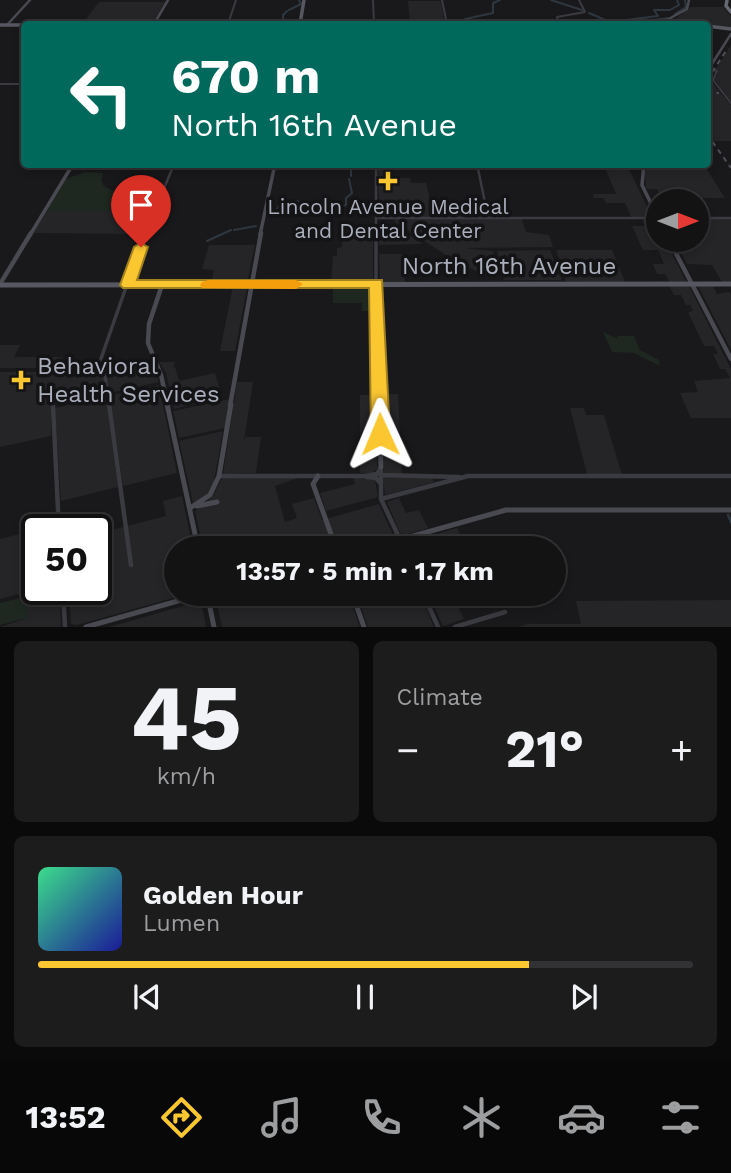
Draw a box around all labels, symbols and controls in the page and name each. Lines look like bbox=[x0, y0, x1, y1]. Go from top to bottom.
text: 670 m bbox=[171, 47, 320, 105]
icon: left bbox=[56, 49, 147, 140]
text: North 16th Avenue bbox=[171, 106, 457, 144]
marker: Lincoln Avenue Medical and Dental Center bbox=[378, 171, 398, 191]
pin bbox=[111, 175, 171, 247]
icon: arrive bbox=[122, 186, 160, 224]
north arrow bbox=[646, 189, 709, 252]
map controls bbox=[646, 189, 709, 252]
place label: Lincoln Avenue Medical and Dental Center bbox=[267, 194, 509, 243]
street label: North 16th Avenue bbox=[402, 252, 616, 280]
place label: Behavioral Health Services bbox=[37, 352, 220, 408]
marker: Behavioral Health Services bbox=[11, 370, 31, 390]
position arrow bbox=[343, 397, 417, 471]
speed limit sign: 50 bbox=[21, 514, 112, 605]
text: 13:57 · 5 min · 1.7 km bbox=[236, 556, 494, 586]
text: 45 bbox=[130, 664, 242, 771]
text: Climate bbox=[397, 684, 483, 711]
text: 21° bbox=[505, 719, 584, 780]
text: − bbox=[397, 728, 419, 772]
text: + bbox=[670, 728, 693, 772]
text: km/h bbox=[157, 763, 216, 790]
text: Golden Hour bbox=[143, 880, 303, 910]
text: Lumen bbox=[143, 910, 220, 937]
icon: previous bbox=[128, 978, 166, 1016]
icon: pause bbox=[346, 978, 384, 1016]
icon: next bbox=[565, 978, 603, 1016]
icon: directions bbox=[157, 1093, 206, 1142]
icon: music bbox=[257, 1093, 306, 1142]
icon: phone bbox=[357, 1093, 406, 1142]
icon: climate bbox=[457, 1093, 506, 1142]
icon: car bbox=[557, 1093, 606, 1142]
icon: filters bbox=[656, 1093, 705, 1142]
text: 13:52 bbox=[25, 1098, 106, 1136]

